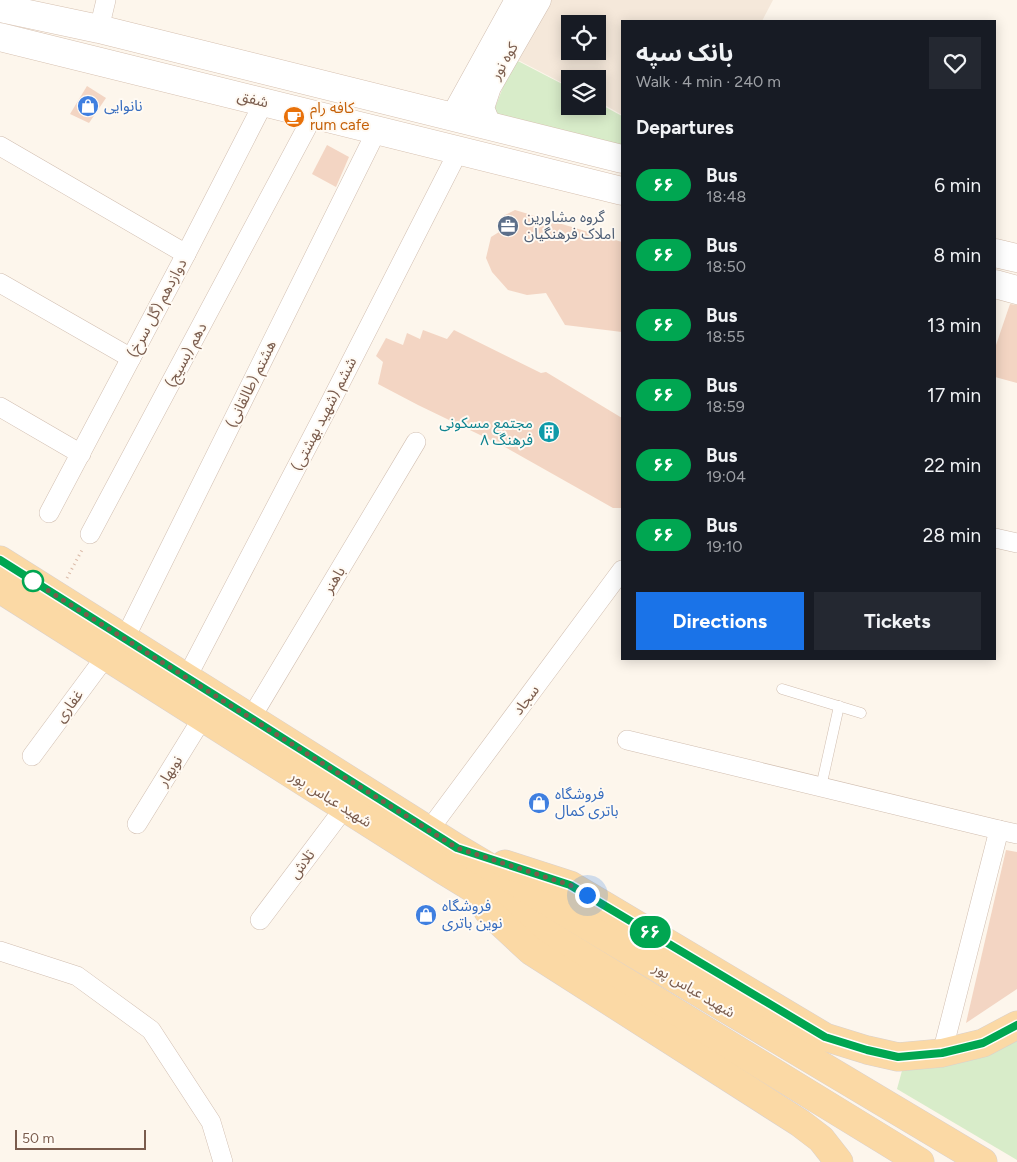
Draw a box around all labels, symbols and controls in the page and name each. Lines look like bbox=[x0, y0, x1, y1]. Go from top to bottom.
map controls bbox=[561, 15, 606, 115]
button: locate bbox=[561, 15, 606, 60]
button: heart bbox=[929, 37, 981, 89]
text: بانک سپه bbox=[636, 38, 733, 67]
street label: کوه نور bbox=[486, 39, 522, 84]
button: layers bbox=[561, 70, 606, 115]
text: Walk · 4 min · 240 m bbox=[636, 72, 781, 91]
street label: شفق bbox=[235, 86, 271, 113]
shop icon: نانوایی bbox=[76, 94, 100, 118]
place label: نانوایی bbox=[104, 97, 143, 115]
place label: کافه رام rum cafe bbox=[310, 99, 369, 134]
cafe icon: کافه رام rum cafe bbox=[282, 105, 306, 129]
text: Departures bbox=[636, 116, 734, 139]
text: Bus bbox=[706, 164, 737, 187]
text: ۶۶ bbox=[653, 174, 674, 196]
text: 6 min bbox=[934, 174, 981, 197]
text: 18:48 bbox=[706, 187, 746, 206]
place label: گروه مشاورین املاک فرهنگیان bbox=[524, 208, 615, 243]
office icon: گروه مشاورین املاک فرهنگیان bbox=[496, 214, 520, 238]
text: Bus bbox=[706, 234, 737, 257]
text: ۶۶ bbox=[653, 244, 674, 266]
text: 8 min bbox=[933, 244, 981, 267]
street label: دوازدهم (گل سرخ) bbox=[123, 256, 193, 362]
text: 18:50 bbox=[706, 257, 746, 276]
text: Bus bbox=[706, 304, 737, 327]
text: ۶۶ bbox=[653, 314, 674, 336]
text: 13 min bbox=[927, 314, 981, 337]
street label: دهم (بسیج) bbox=[161, 320, 213, 392]
text: 18:55 bbox=[706, 327, 745, 346]
street label: هشتم (طالقانی) bbox=[222, 337, 282, 431]
street label: ششم (شهید بهشتی) bbox=[288, 354, 362, 475]
text: Bus bbox=[706, 374, 737, 397]
text: ۶۶ bbox=[653, 384, 674, 406]
text: 17 min bbox=[927, 384, 981, 407]
text: 18:59 bbox=[706, 397, 745, 416]
place label: مجتمع مسکونی فرهنگ ۸ bbox=[439, 414, 533, 449]
building icon: مجتمع مسکونی فرهنگ ۸ bbox=[537, 420, 561, 444]
text: Bus bbox=[706, 444, 737, 467]
text: ۶۶ bbox=[653, 454, 674, 476]
text: 22 min bbox=[924, 454, 981, 477]
text: 19:04 bbox=[706, 467, 746, 486]
text: Bus bbox=[706, 514, 737, 537]
text: ۶۶ bbox=[653, 524, 674, 546]
text: 28 min bbox=[923, 524, 981, 547]
text: 19:10 bbox=[706, 537, 743, 556]
street label: باهنر bbox=[319, 563, 349, 598]
unlabelled marker bbox=[22, 570, 44, 592]
button: Directions bbox=[636, 592, 804, 650]
button: Tickets bbox=[814, 592, 981, 650]
street label: سجاد bbox=[509, 681, 543, 719]
street label: غفاری bbox=[51, 686, 87, 726]
street label: نوبهار bbox=[153, 752, 186, 790]
street label: شهید عباس پور bbox=[286, 766, 375, 832]
place label: فروشگاه باتری کمال bbox=[555, 785, 619, 820]
shop icon: فروشگاه باتری کمال bbox=[527, 791, 551, 815]
street label: تلاش bbox=[285, 846, 319, 882]
your location bbox=[575, 883, 600, 908]
place label: فروشگاه نوین باتری bbox=[442, 897, 502, 932]
shop icon: فروشگاه نوین باتری bbox=[414, 903, 438, 927]
line badge: ۶۶ bbox=[628, 916, 672, 948]
text: ۶۶ bbox=[640, 921, 660, 943]
street label: شهید عباس پور bbox=[648, 958, 739, 1023]
scale bar bbox=[15, 1127, 146, 1150]
text: 50 m bbox=[22, 1130, 54, 1147]

